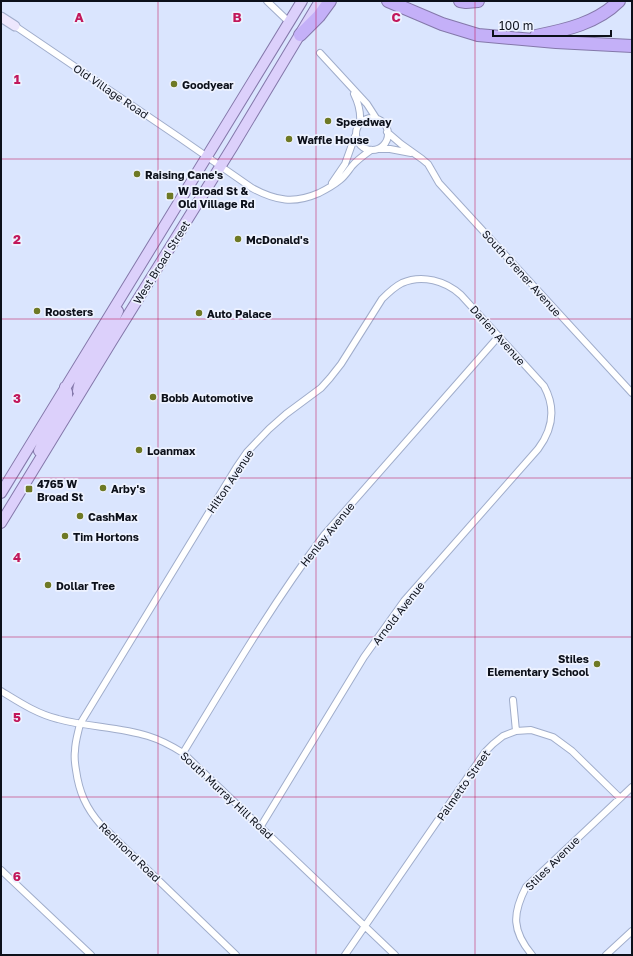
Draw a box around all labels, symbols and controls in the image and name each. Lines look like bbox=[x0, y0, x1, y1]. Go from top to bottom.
text: A bbox=[74, 9, 84, 25]
text: B bbox=[232, 9, 242, 25]
text: C bbox=[391, 9, 401, 25]
scale bar bbox=[493, 12, 611, 38]
text: 100 m bbox=[499, 18, 533, 33]
street label: Old Village Road bbox=[71, 61, 151, 121]
text: 1 bbox=[14, 71, 21, 87]
place label: Goodyear bbox=[182, 78, 234, 91]
marker: Goodyear bbox=[169, 79, 179, 89]
place label: Speedway bbox=[336, 115, 392, 128]
marker: Speedway bbox=[323, 116, 333, 126]
place label: Waffle House bbox=[297, 133, 370, 146]
marker: Waffle House bbox=[284, 134, 294, 144]
place label: Raising Cane's bbox=[145, 168, 223, 181]
marker: Raising Cane's bbox=[132, 169, 142, 179]
place label: W Broad St & Old Village Rd bbox=[178, 184, 255, 210]
marker: W Broad St & Old Village Rd bbox=[165, 191, 175, 201]
street label: West Broad Street bbox=[130, 218, 192, 306]
street label: South Grener Avenue bbox=[480, 227, 564, 319]
text: 2 bbox=[13, 231, 21, 247]
place label: McDonald's bbox=[246, 233, 309, 246]
marker: McDonald's bbox=[233, 234, 243, 244]
street label: Darien Avenue bbox=[468, 302, 528, 368]
place label: Roosters bbox=[45, 305, 93, 318]
marker: Roosters bbox=[32, 306, 42, 316]
place label: Auto Palace bbox=[207, 307, 272, 320]
marker: Auto Palace bbox=[194, 308, 204, 318]
text: 3 bbox=[13, 390, 21, 406]
place label: Bobb Automotive bbox=[161, 391, 254, 404]
marker: Bobb Automotive bbox=[148, 392, 158, 402]
place label: Loanmax bbox=[147, 444, 196, 457]
marker: Loanmax bbox=[134, 445, 144, 455]
street label: Hilton Avenue bbox=[204, 447, 256, 515]
place label: 4765 W Broad St bbox=[37, 477, 84, 503]
place label: Arby's bbox=[111, 482, 145, 495]
marker: Arby's bbox=[98, 483, 108, 493]
marker: 4765 W Broad St bbox=[24, 484, 34, 494]
street label: Henley Avenue bbox=[297, 499, 357, 569]
place label: CashMax bbox=[88, 510, 138, 523]
marker: CashMax bbox=[75, 511, 85, 521]
place label: Tim Hortons bbox=[73, 530, 139, 543]
marker: Tim Hortons bbox=[60, 531, 70, 541]
text: 4 bbox=[13, 549, 21, 565]
place label: Dollar Tree bbox=[56, 579, 116, 592]
street label: Arnold Avenue bbox=[369, 579, 427, 647]
marker: Dollar Tree bbox=[43, 580, 53, 590]
place label: Stiles Elementary School bbox=[487, 652, 589, 678]
marker: Stiles Elementary School bbox=[592, 659, 602, 669]
text: 5 bbox=[13, 709, 21, 725]
street label: Palmetto Street bbox=[434, 747, 492, 823]
street label: South Murray Hill Road bbox=[178, 749, 276, 841]
street label: Redmond Road bbox=[97, 820, 163, 884]
street label: Stiles Avenue bbox=[522, 833, 582, 893]
text: 6 bbox=[13, 868, 21, 884]

